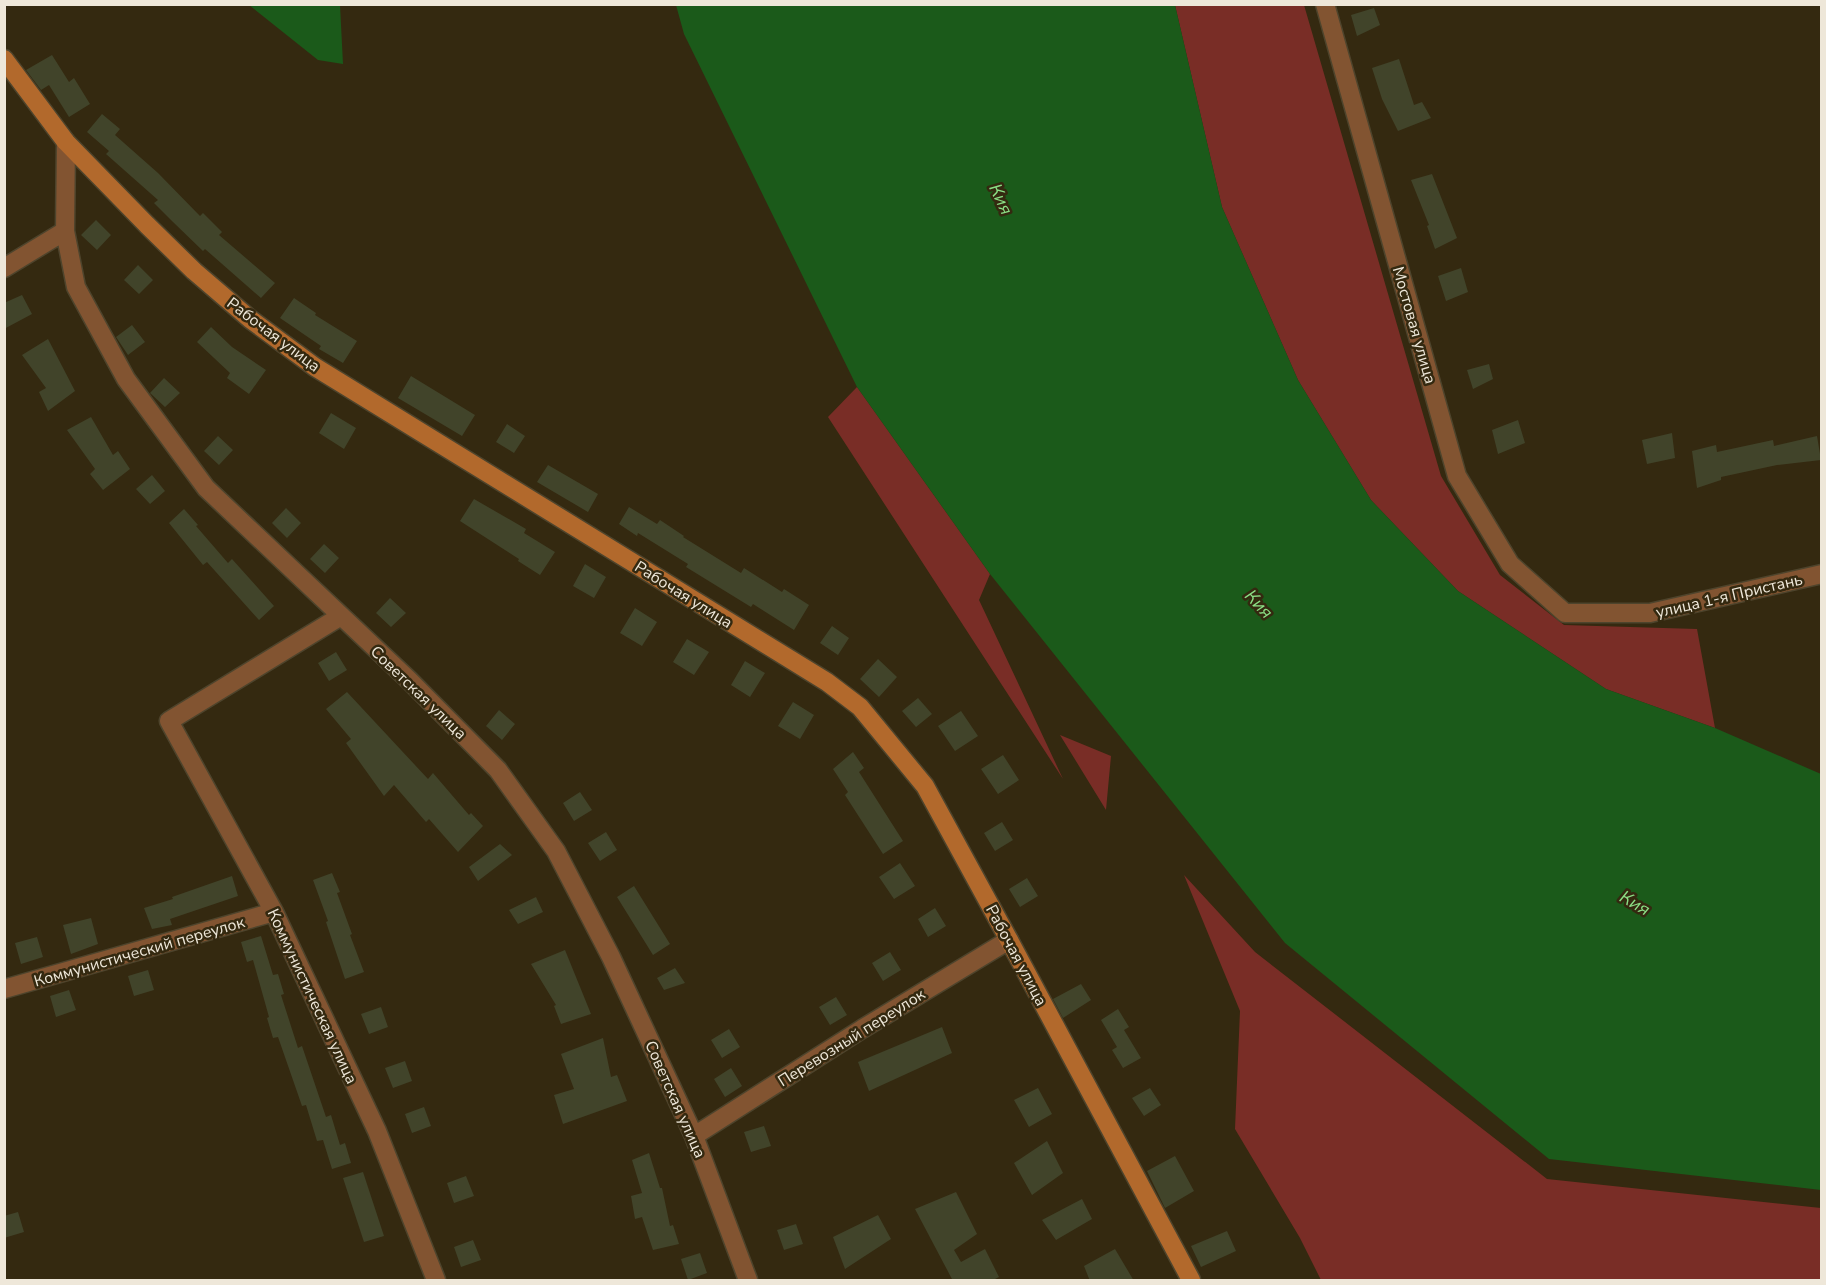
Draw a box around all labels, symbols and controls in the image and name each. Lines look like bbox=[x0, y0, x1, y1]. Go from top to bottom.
water label: Кия bbox=[983, 180, 1019, 218]
street label: Мостовая улица bbox=[1387, 264, 1441, 387]
street label: Рабочая улица bbox=[222, 292, 325, 377]
street label: Рабочая улица bbox=[630, 556, 737, 634]
street label: улица 1-я Пристань bbox=[1654, 568, 1805, 624]
water label: Кия bbox=[1239, 584, 1279, 624]
street label: Советская улица bbox=[365, 641, 471, 744]
water label: Кия bbox=[1615, 885, 1655, 921]
street label: Рабочая улица bbox=[980, 901, 1052, 1010]
street label: Коммунистическая улица bbox=[262, 905, 362, 1088]
street label: Коммунистический переулок bbox=[31, 911, 248, 993]
street label: Перевозный переулок bbox=[774, 983, 930, 1092]
street label: Советская улица bbox=[639, 1037, 711, 1161]

